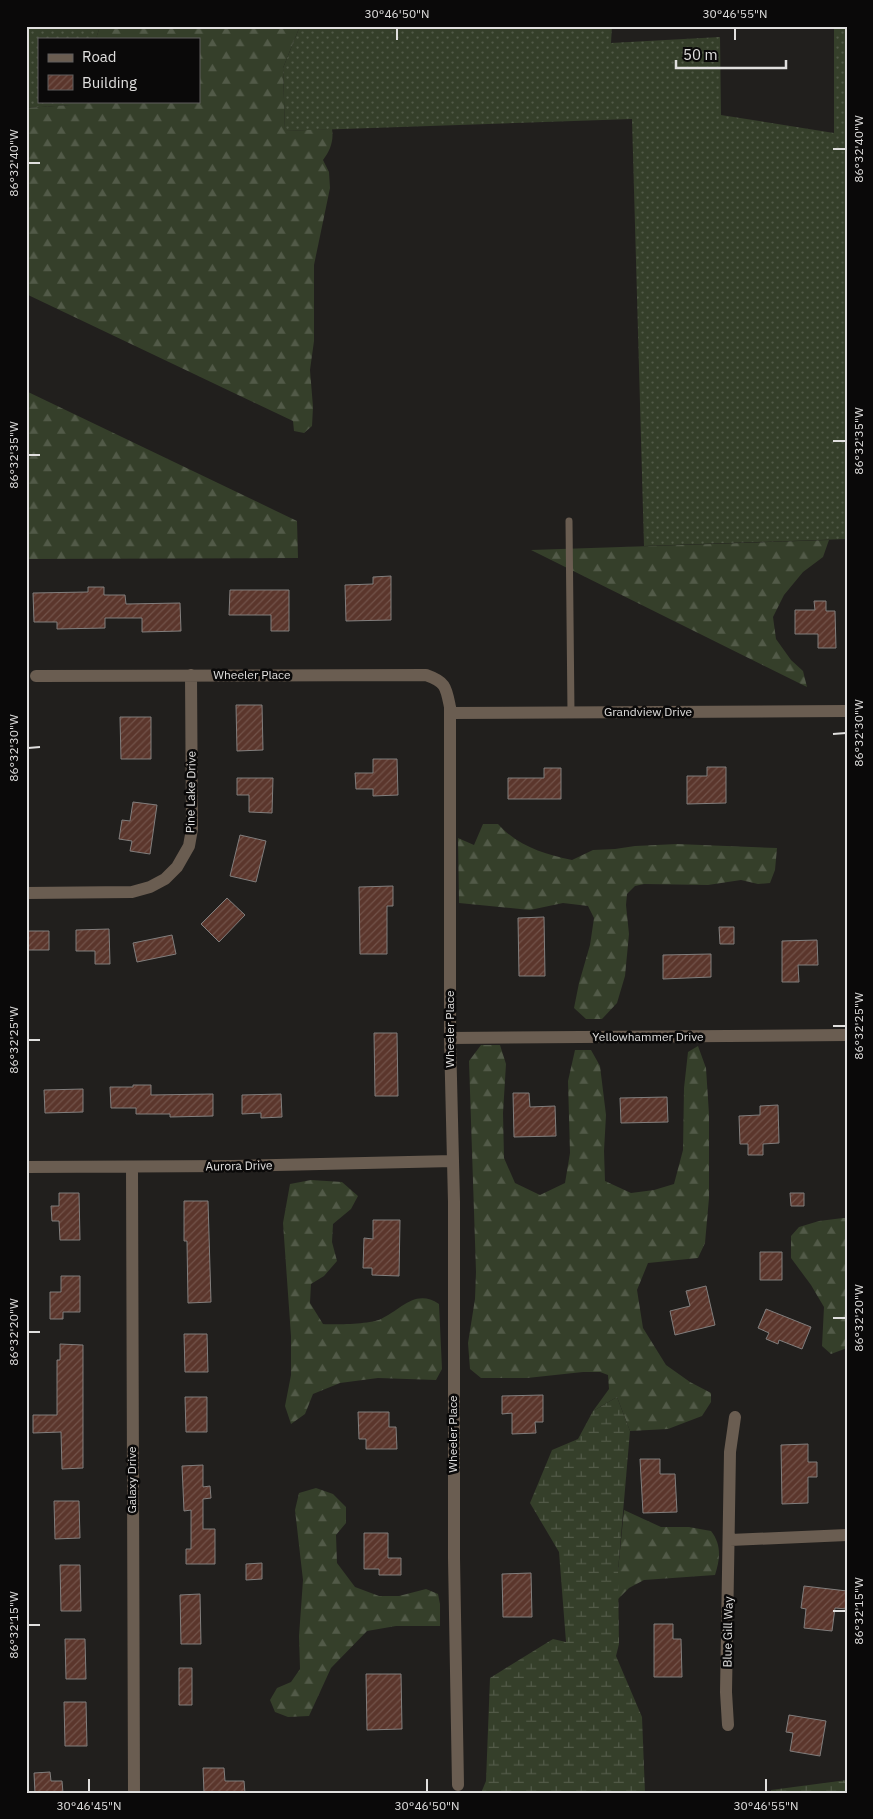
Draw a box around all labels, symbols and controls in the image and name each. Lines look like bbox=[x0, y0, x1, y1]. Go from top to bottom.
text: 30°46'50"N bbox=[364, 6, 430, 21]
text: 30°46'55"N bbox=[702, 6, 768, 21]
legend bbox=[38, 38, 200, 102]
scale bar bbox=[676, 38, 786, 70]
text: 50 m bbox=[683, 45, 718, 64]
text: Road bbox=[82, 47, 117, 66]
text: Building bbox=[82, 73, 137, 92]
text: 86°32'40"W bbox=[851, 115, 866, 183]
text: 86°32'40"W bbox=[6, 129, 21, 197]
text: 86°32'35"W bbox=[851, 407, 866, 475]
text: 86°32'35"W bbox=[6, 421, 21, 489]
street label: Wheeler Place bbox=[213, 667, 291, 682]
text: 86°32'30"W bbox=[851, 699, 866, 767]
street label: Grandview Drive bbox=[604, 704, 693, 719]
text: 86°32'30"W bbox=[6, 714, 21, 782]
street label: Pine Lake Drive bbox=[182, 750, 199, 833]
street label: Wheeler Place bbox=[442, 990, 457, 1068]
text: 86°32'25"W bbox=[851, 992, 866, 1060]
text: 86°32'25"W bbox=[6, 1006, 21, 1074]
street label: Yellowhammer Drive bbox=[592, 1029, 704, 1044]
street label: Aurora Drive bbox=[205, 1157, 273, 1174]
text: 86°32'20"W bbox=[851, 1284, 866, 1352]
text: 86°32'20"W bbox=[6, 1298, 21, 1366]
street label: Wheeler Place bbox=[445, 1395, 460, 1473]
street label: Galaxy Drive bbox=[124, 1446, 139, 1514]
text: 86°32'15"W bbox=[851, 1577, 866, 1645]
text: 86°32'15"W bbox=[6, 1591, 21, 1659]
street label: Blue Gill Way bbox=[719, 1596, 736, 1668]
text: 30°46'45"N bbox=[56, 1798, 122, 1813]
text: 30°46'50"N bbox=[394, 1798, 460, 1813]
text: 30°46'55"N bbox=[733, 1798, 799, 1813]

